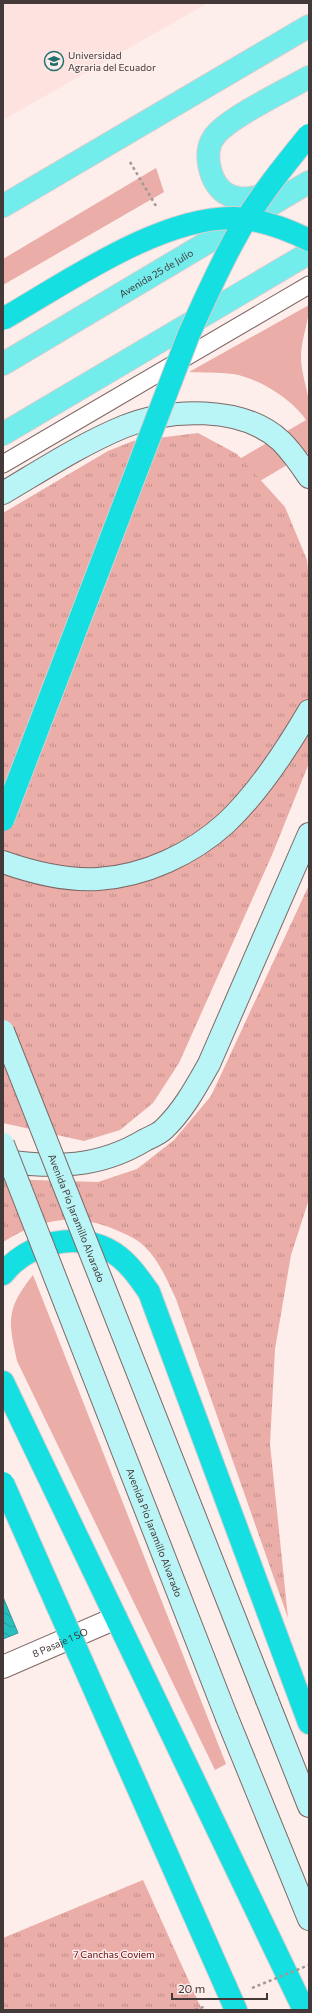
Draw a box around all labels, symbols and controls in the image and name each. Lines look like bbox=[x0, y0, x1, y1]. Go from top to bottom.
place label: Universidad Agraria del Ecuador bbox=[68, 49, 156, 73]
school or university icon: Universidad Agraria del Ecuador bbox=[43, 50, 65, 72]
street label: Avenida 25 de Julio bbox=[117, 246, 195, 300]
street label: Avenida Pío Jaramillo Alvarado bbox=[46, 1152, 108, 1284]
street label: Avenida Pío Jaramillo Alvarado bbox=[124, 1466, 185, 1598]
street label: 8 Pasaje 1 SO bbox=[30, 1625, 89, 1660]
park label: 7 Canchas Coviem bbox=[73, 1948, 155, 1960]
scale bar bbox=[172, 1975, 267, 2001]
text: 20 m bbox=[178, 1981, 205, 1995]

